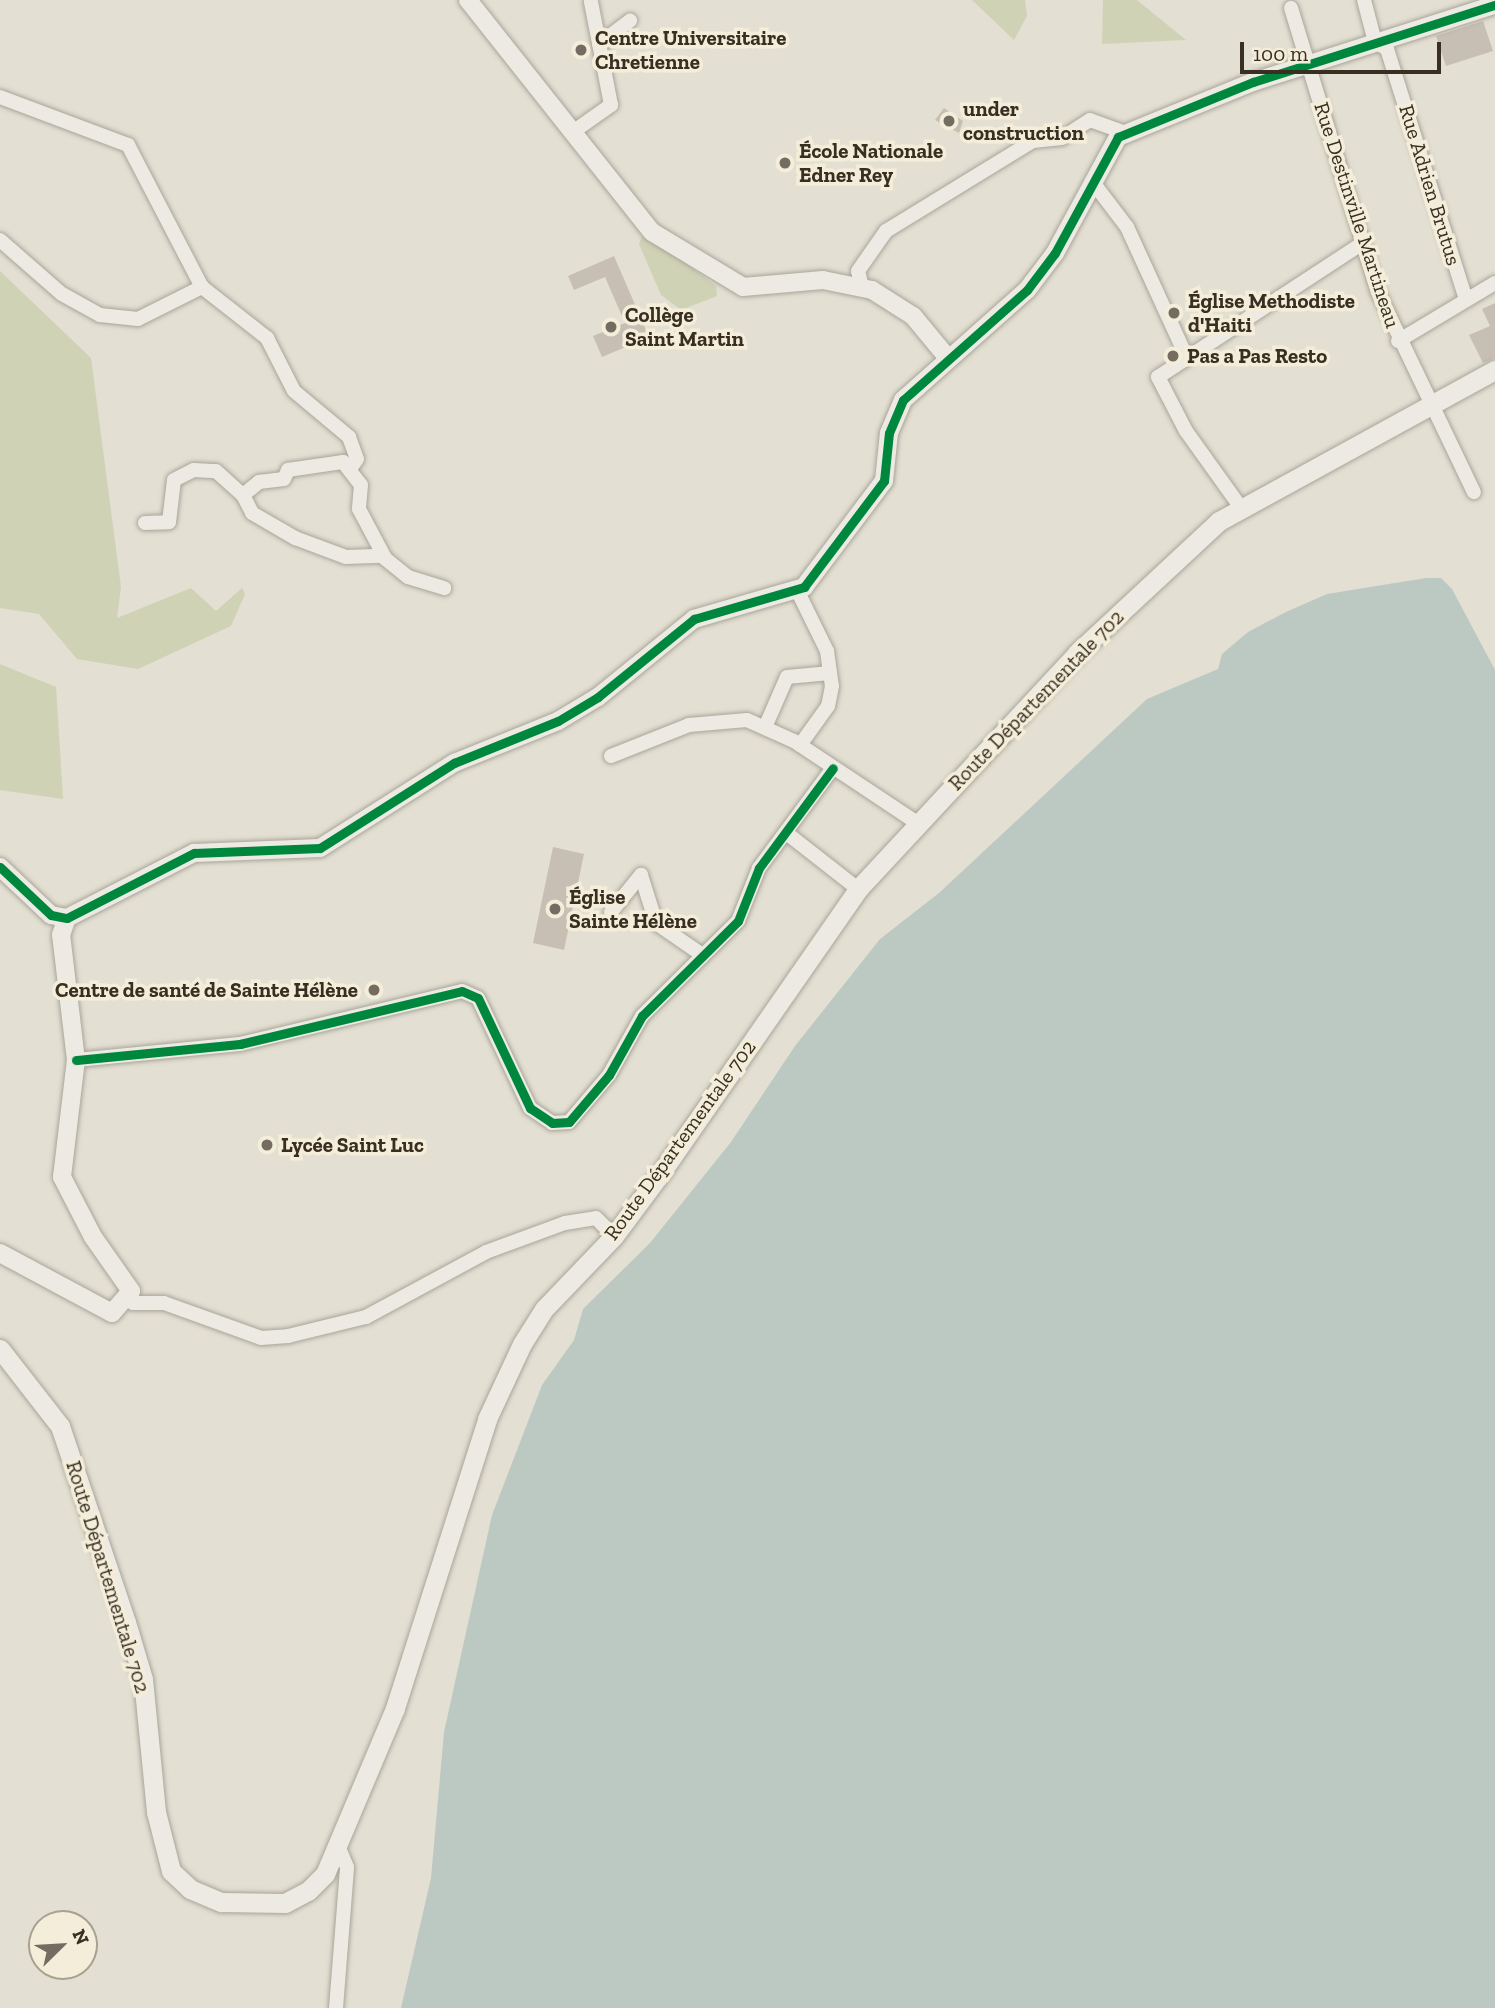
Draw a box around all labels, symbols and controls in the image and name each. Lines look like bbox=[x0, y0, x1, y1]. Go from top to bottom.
place label: Centre Universitaire Chretienne bbox=[595, 25, 786, 75]
scale bar bbox=[1243, 28, 1444, 72]
text: 100 m bbox=[1253, 41, 1308, 66]
marker: Centre Universitaire Chretienne bbox=[573, 42, 589, 58]
place label: under construction bbox=[963, 96, 1084, 146]
street label: Rue Destinville Martineau bbox=[1309, 99, 1405, 331]
street label: Rue Adrien Brutus bbox=[1393, 101, 1467, 269]
marker: under construction bbox=[941, 113, 957, 129]
place label: École Nationale Edner Rey bbox=[799, 138, 943, 188]
marker: École Nationale Edner Rey bbox=[777, 155, 793, 171]
place label: Église Methodiste d'Haiti bbox=[1188, 288, 1355, 338]
place label: Collège Saint Martin bbox=[625, 302, 744, 352]
marker: Église Methodiste d'Haiti bbox=[1166, 305, 1182, 321]
marker: Collège Saint Martin bbox=[603, 319, 619, 335]
place label: Pas a Pas Resto bbox=[1187, 343, 1327, 369]
marker: Pas a Pas Resto bbox=[1165, 348, 1181, 364]
street label: Route Départementale 702 bbox=[943, 604, 1129, 796]
place label: Église Sainte Hélène bbox=[569, 884, 697, 934]
marker: Église Sainte Hélène bbox=[547, 901, 563, 917]
place label: Centre de santé de Sainte Hélène bbox=[55, 977, 358, 1003]
marker: Centre de santé de Sainte Hélène bbox=[364, 980, 384, 1000]
street label: Route Départementale 702 bbox=[599, 1035, 761, 1245]
place label: Lycée Saint Luc bbox=[281, 1132, 424, 1158]
marker: Lycée Saint Luc bbox=[259, 1137, 275, 1153]
street label: Route Départementale 702 bbox=[61, 1458, 155, 1696]
north arrow bbox=[28, 1910, 98, 1980]
text: N bbox=[67, 1926, 94, 1948]

